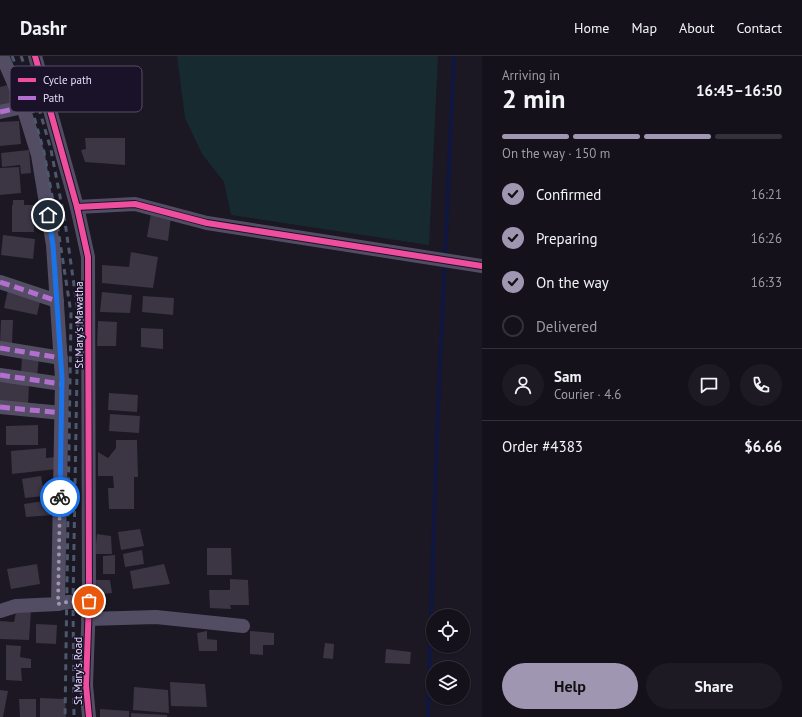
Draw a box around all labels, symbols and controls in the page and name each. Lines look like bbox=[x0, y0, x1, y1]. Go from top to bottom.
text: Dashr bbox=[20, 16, 67, 40]
text: Home bbox=[574, 19, 609, 37]
text: Map bbox=[631, 19, 657, 37]
text: About bbox=[679, 19, 715, 37]
text: Contact bbox=[737, 19, 782, 37]
legend bbox=[10, 66, 142, 112]
text: Arriving in bbox=[502, 67, 560, 84]
text: Cycle path bbox=[43, 73, 92, 87]
text: 16:45–16:50 bbox=[696, 81, 782, 100]
text: 2 min bbox=[502, 82, 565, 115]
text: Path bbox=[43, 91, 64, 105]
text: On the way · 150 m bbox=[502, 145, 610, 162]
icon: check bbox=[502, 183, 524, 205]
text: Confirmed bbox=[536, 185, 601, 204]
text: 16:21 bbox=[751, 186, 782, 203]
pin bbox=[31, 198, 65, 232]
icon: home bbox=[37, 204, 59, 226]
icon: check bbox=[502, 227, 524, 249]
text: Preparing bbox=[536, 229, 598, 248]
text: 16:26 bbox=[751, 230, 782, 247]
icon: check bbox=[502, 271, 524, 293]
text: On the way bbox=[536, 273, 609, 292]
text: 16:33 bbox=[751, 274, 782, 291]
street label: St.Mary's Mawatha bbox=[72, 281, 86, 369]
text: Delivered bbox=[536, 317, 597, 336]
button: person bbox=[502, 364, 544, 406]
button: chat bbox=[688, 364, 730, 406]
button: phone bbox=[740, 364, 782, 406]
text: Sam bbox=[554, 367, 581, 386]
text: Courier · 4.6 bbox=[554, 386, 621, 403]
text: Order #4383 bbox=[502, 437, 583, 456]
text: $6.66 bbox=[744, 437, 782, 456]
courier bbox=[40, 477, 80, 517]
icon: bike bbox=[49, 486, 71, 508]
pin bbox=[72, 584, 106, 618]
icon: bag bbox=[78, 590, 100, 612]
map controls bbox=[426, 609, 470, 705]
button: locate bbox=[426, 609, 470, 653]
street label: St Mary's Road bbox=[71, 637, 85, 705]
button: layers bbox=[426, 661, 470, 705]
button: Help bbox=[502, 663, 638, 709]
button: Share bbox=[646, 663, 782, 709]

